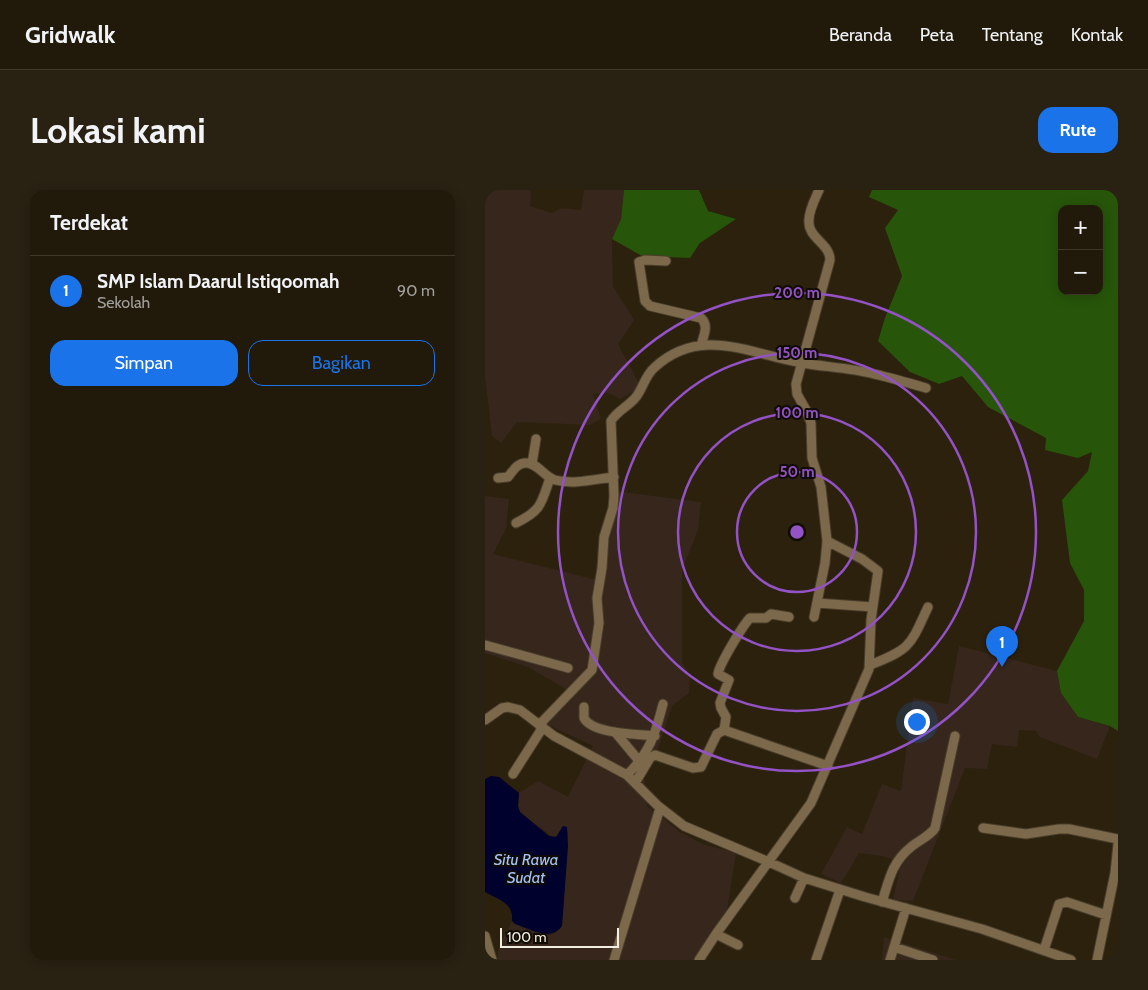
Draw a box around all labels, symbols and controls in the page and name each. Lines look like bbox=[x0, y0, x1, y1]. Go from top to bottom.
text: Gridwalk bbox=[25, 20, 115, 49]
text: Beranda bbox=[829, 24, 892, 46]
text: Peta bbox=[920, 24, 954, 46]
text: Tentang bbox=[982, 24, 1043, 46]
text: Kontak bbox=[1071, 24, 1123, 46]
button: Rute bbox=[1038, 107, 1118, 153]
text: Lokasi kami bbox=[30, 109, 206, 152]
map controls bbox=[1058, 205, 1103, 295]
button: + bbox=[1058, 205, 1103, 250]
text: Terdekat bbox=[50, 210, 128, 235]
button: − bbox=[1058, 250, 1103, 295]
text: SMP Islam Daarul Istiqoomah bbox=[97, 270, 340, 293]
text: 1 bbox=[63, 281, 69, 300]
text: 90 m bbox=[397, 281, 435, 300]
text: 200 m bbox=[774, 284, 820, 302]
text: Sekolah bbox=[97, 293, 150, 312]
button: Simpan bbox=[50, 340, 238, 386]
button: Bagikan bbox=[248, 340, 435, 386]
text: 150 m bbox=[777, 344, 817, 362]
text: 100 m bbox=[775, 404, 819, 422]
text: 50 m bbox=[779, 463, 815, 481]
centre of rings bbox=[788, 523, 806, 541]
pin: 1 bbox=[986, 626, 1018, 667]
your location bbox=[904, 709, 930, 735]
water label: Situ Rawa Sudat bbox=[494, 850, 558, 887]
scale bar bbox=[500, 925, 619, 948]
text: 100 m bbox=[507, 928, 547, 946]

